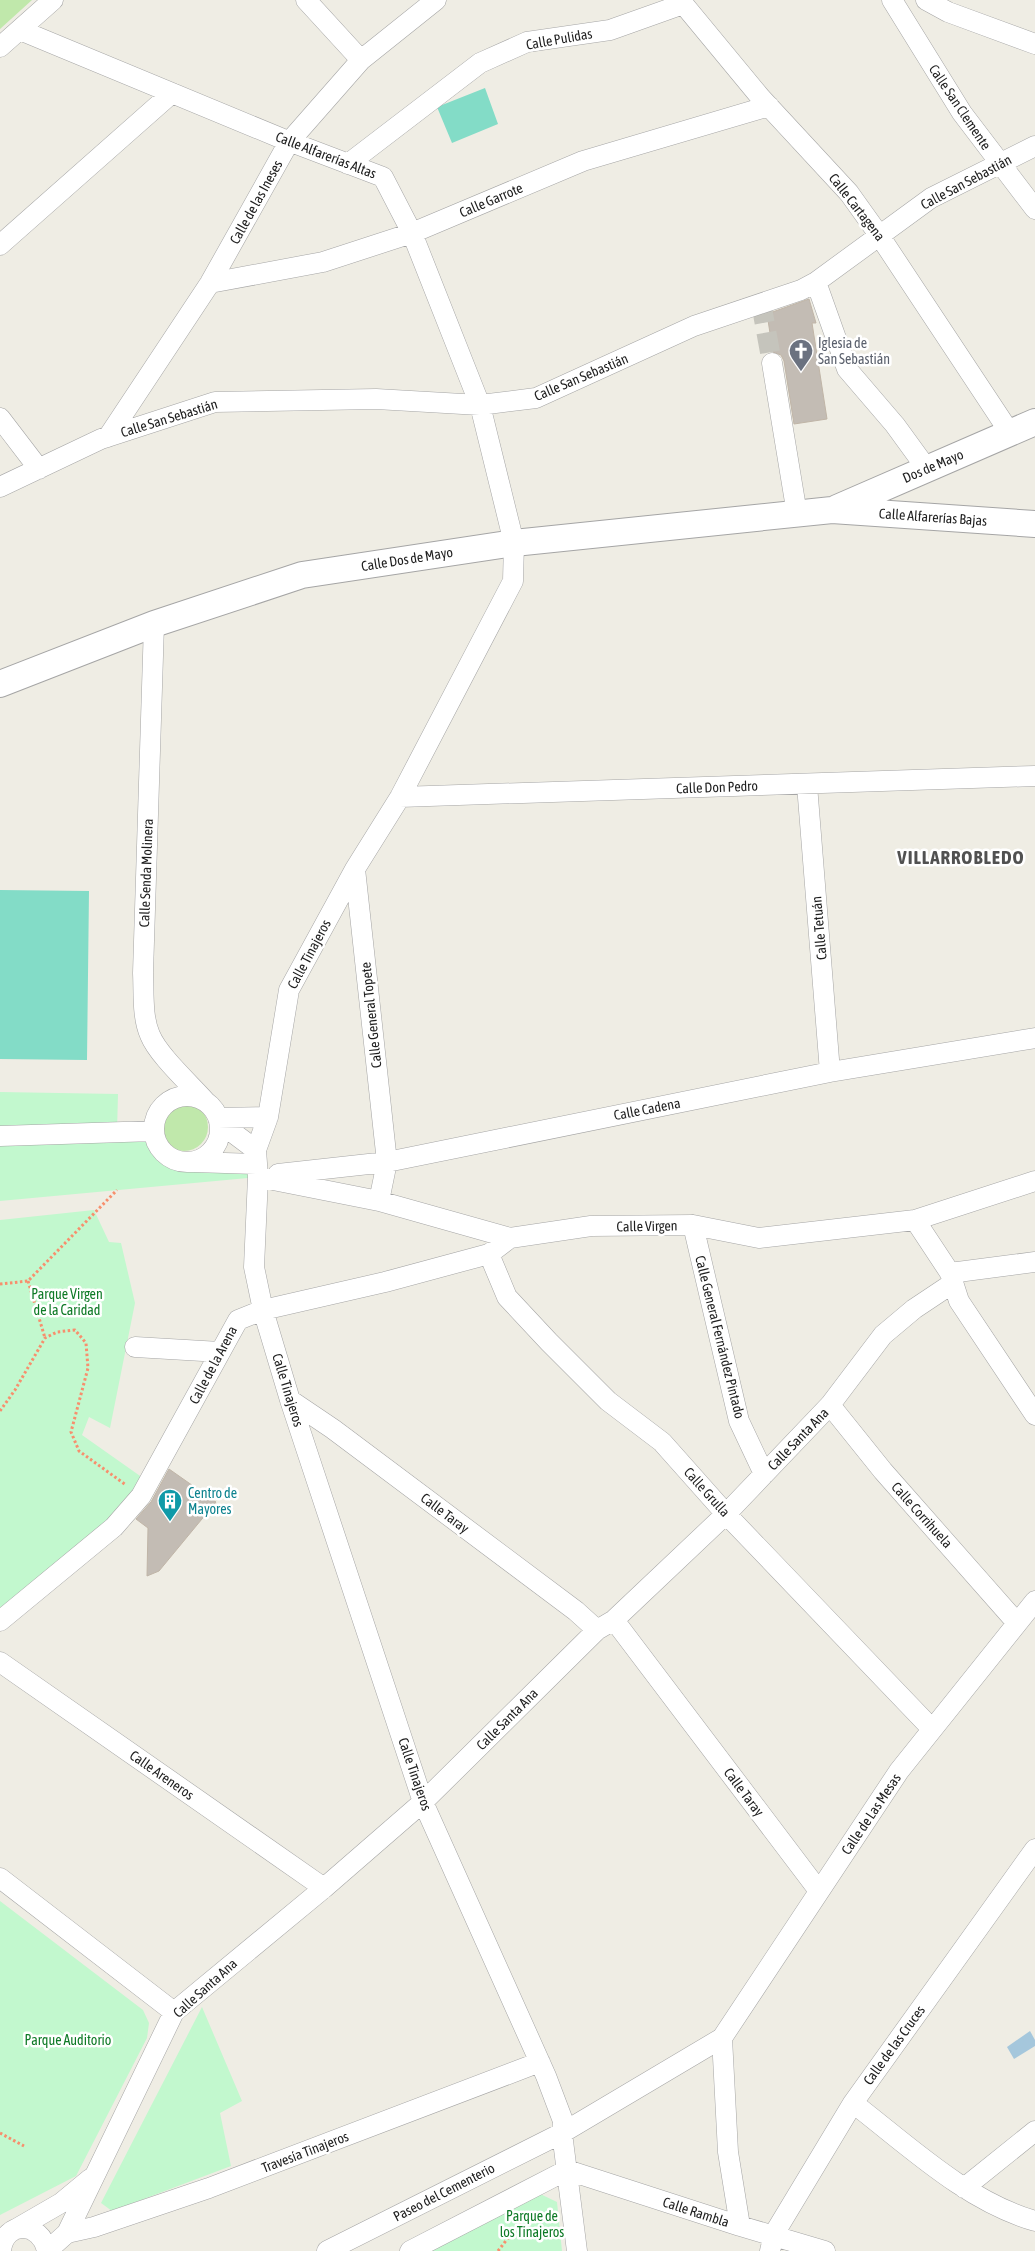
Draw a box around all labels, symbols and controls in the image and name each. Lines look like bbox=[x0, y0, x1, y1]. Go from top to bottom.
street label: Calle Pulidas bbox=[525, 25, 593, 53]
street label: Calle San Clemente bbox=[926, 61, 994, 153]
street label: Calle Alfarerías Altas bbox=[273, 128, 379, 182]
street label: Calle San Sebastián bbox=[918, 151, 1014, 213]
street label: Calle de las Ineses bbox=[226, 157, 286, 247]
street label: Calle Cartagena bbox=[826, 170, 888, 244]
street label: Calle Garrote bbox=[457, 179, 525, 221]
place label: Iglesia de San Sebastián bbox=[818, 335, 890, 367]
church icon: Iglesia de San Sebastián bbox=[788, 338, 814, 372]
street label: Calle San Sebastián bbox=[532, 350, 630, 404]
street label: Calle San Sebastián bbox=[119, 396, 219, 440]
street label: Dos de Mayo bbox=[900, 446, 966, 486]
street label: Calle Alfarerías Bajas bbox=[878, 505, 988, 529]
street label: Calle Dos de Mayo bbox=[360, 544, 454, 574]
street label: Calle Don Pedro bbox=[676, 778, 758, 796]
street label: Calle Senda Molinera bbox=[136, 818, 156, 928]
district label: VILLARROBLEDO bbox=[896, 846, 1025, 868]
street label: Calle Tetuán bbox=[808, 895, 830, 961]
street label: Calle Tinajeros bbox=[284, 917, 334, 991]
street label: Calle General Topete bbox=[357, 961, 385, 1069]
street label: Calle Cadena bbox=[612, 1095, 682, 1123]
street label: Calle Virgen bbox=[616, 1217, 678, 1235]
street label: Calle General Fernández Pintado bbox=[692, 1254, 748, 1420]
park label: Parque Virgen de la Caridad bbox=[31, 1286, 103, 1318]
street label: Calle de la Arena bbox=[186, 1323, 240, 1407]
street label: Calle Tinajeros bbox=[269, 1351, 307, 1429]
street label: Calle Santa Ana bbox=[764, 1405, 832, 1473]
street label: Calle Grulla bbox=[681, 1464, 733, 1520]
street label: Calle Corrihuela bbox=[888, 1479, 956, 1551]
place label: Centro de Mayores bbox=[188, 1485, 237, 1517]
building icon: Centro de Mayores bbox=[157, 1488, 183, 1522]
street label: Calle Taray bbox=[418, 1490, 472, 1536]
street label: Calle Santa Ana bbox=[473, 1685, 541, 1753]
street label: Calle Tinajeros bbox=[395, 1735, 435, 1813]
street label: Calle Areneros bbox=[127, 1747, 197, 1803]
street label: Calle Taray bbox=[721, 1765, 767, 1819]
street label: Calle de Las Mesas bbox=[838, 1770, 904, 1858]
street label: Calle Santa Ana bbox=[170, 1955, 240, 2021]
street label: Calle de las Cruces bbox=[860, 2002, 928, 2088]
park label: Parque Auditorio bbox=[25, 2032, 111, 2048]
street label: Travesía Tinajeros bbox=[259, 2128, 351, 2176]
street label: Paseo del Cementerio bbox=[391, 2160, 497, 2224]
street label: Calle Rambla bbox=[661, 2194, 731, 2230]
park label: Parque de los Tinajeros bbox=[500, 2208, 564, 2240]

